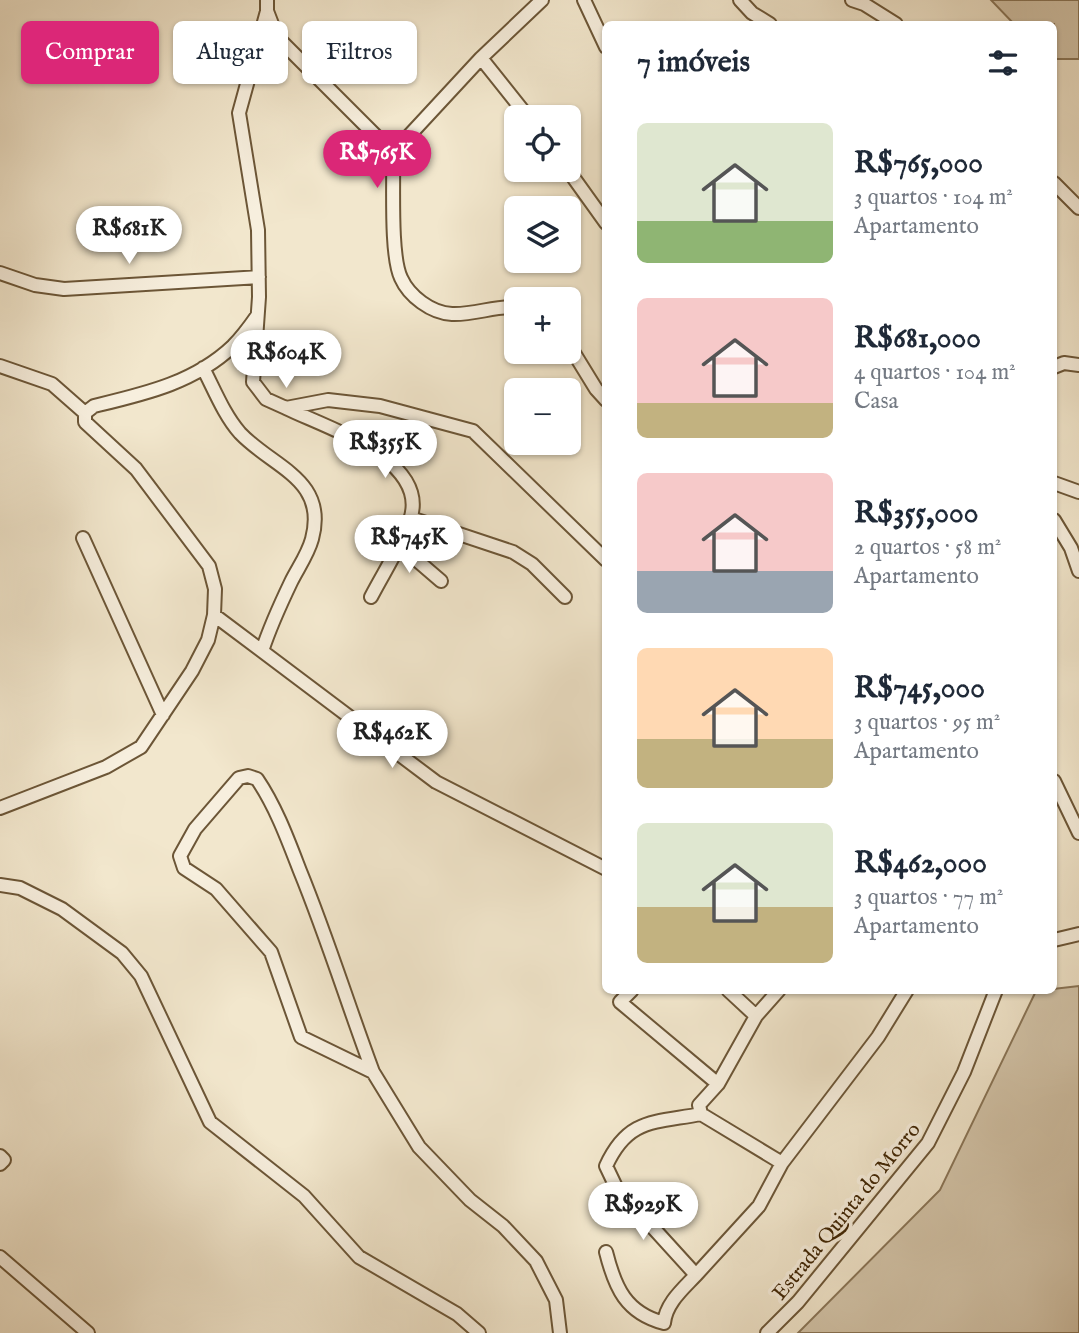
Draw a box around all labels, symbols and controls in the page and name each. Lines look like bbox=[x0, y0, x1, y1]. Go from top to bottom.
chip: Comprar bbox=[21, 21, 159, 84]
chip: Alugar bbox=[173, 21, 288, 84]
chip: Filtros bbox=[302, 21, 417, 84]
text: 7 imóveis bbox=[637, 44, 750, 82]
icon: filters bbox=[984, 44, 1022, 82]
map controls bbox=[504, 105, 581, 455]
button: locate bbox=[504, 105, 581, 182]
pin: R$765K bbox=[320, 130, 434, 190]
text: R$765K bbox=[339, 138, 415, 167]
text: R$765,000 bbox=[854, 145, 983, 183]
icon: home bbox=[693, 151, 777, 235]
text: 3 quartos · 104 m² bbox=[854, 183, 1013, 212]
button: layers bbox=[504, 196, 581, 273]
pin: R$681K bbox=[72, 206, 186, 266]
text: Apartamento bbox=[854, 212, 979, 241]
text: R$681K bbox=[92, 214, 166, 243]
button: + bbox=[504, 287, 581, 364]
text: R$681,000 bbox=[854, 320, 981, 358]
icon: home bbox=[693, 326, 777, 410]
pin: R$604K bbox=[229, 330, 343, 390]
text: R$604K bbox=[246, 338, 326, 367]
text: 4 quartos · 104 m² bbox=[854, 358, 1016, 387]
button: − bbox=[504, 378, 581, 455]
text: Casa bbox=[854, 387, 898, 416]
pin: R$355K bbox=[328, 420, 442, 480]
text: R$355K bbox=[349, 428, 421, 457]
text: R$355,000 bbox=[854, 495, 978, 533]
icon: home bbox=[693, 501, 777, 585]
pin: R$745K bbox=[352, 516, 466, 575]
text: R$745K bbox=[371, 523, 447, 552]
text: 2 quartos · 58 m² bbox=[854, 533, 1001, 562]
text: Apartamento bbox=[854, 562, 979, 591]
text: R$745,000 bbox=[854, 670, 985, 708]
icon: home bbox=[693, 676, 777, 760]
text: 3 quartos · 95 m² bbox=[854, 708, 1000, 737]
pin: R$462K bbox=[335, 710, 449, 770]
text: R$462K bbox=[353, 718, 431, 747]
text: Apartamento bbox=[854, 737, 979, 766]
text: R$462,000 bbox=[854, 845, 987, 883]
icon: home bbox=[693, 851, 777, 935]
text: 3 quartos · 77 m² bbox=[854, 883, 1003, 912]
text: Apartamento bbox=[854, 912, 979, 941]
street label: Estrada Quinta do Morro bbox=[767, 1118, 927, 1306]
pin: R$929K bbox=[586, 1182, 700, 1242]
text: R$929K bbox=[604, 1190, 682, 1219]

